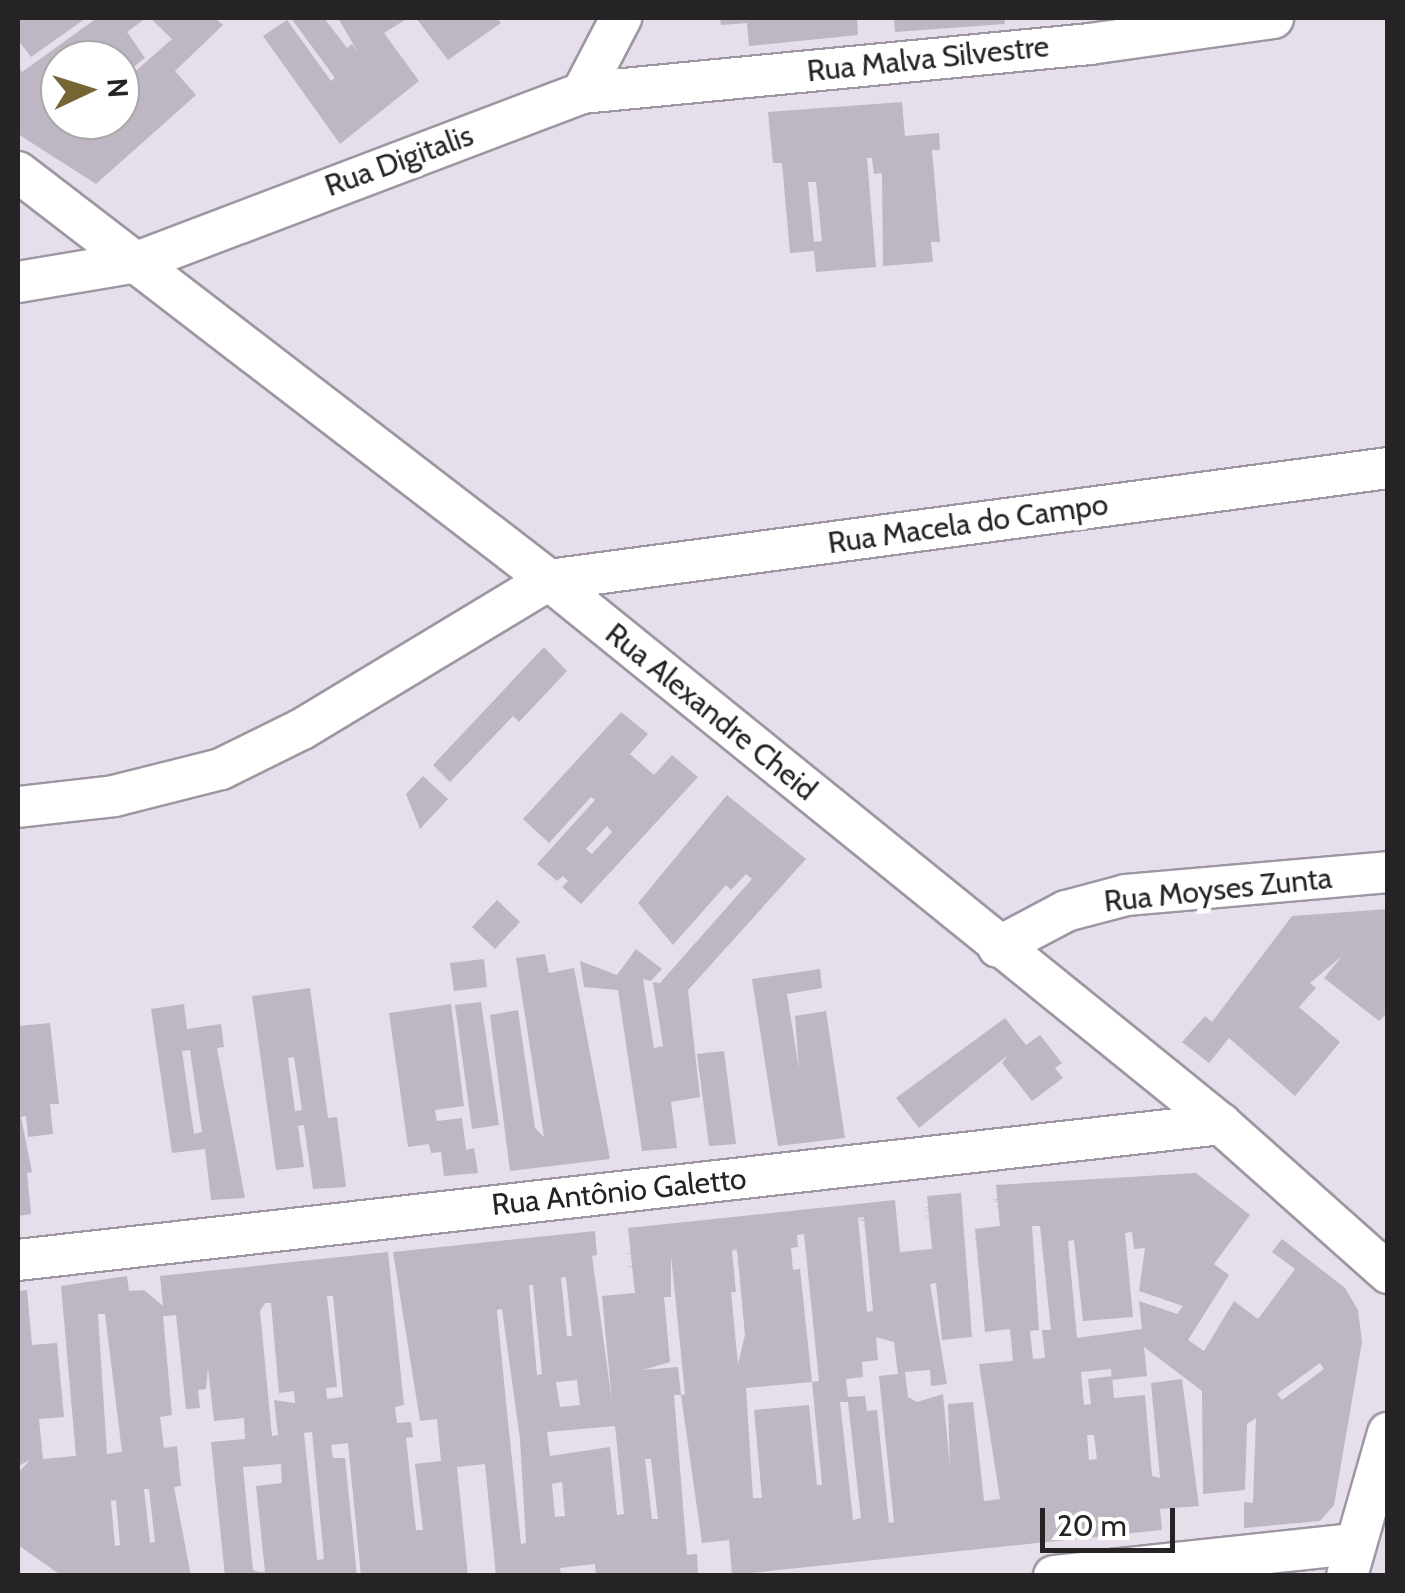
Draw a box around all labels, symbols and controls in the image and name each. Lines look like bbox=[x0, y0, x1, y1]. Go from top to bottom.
street label: Rua Malva Silvestre bbox=[805, 28, 1051, 90]
north arrow bbox=[40, 40, 140, 140]
text: N bbox=[100, 77, 136, 99]
street label: Rua Digitalis bbox=[320, 118, 478, 204]
street label: Rua Macela do Campo bbox=[826, 487, 1110, 561]
street label: Rua Alexandre Cheid bbox=[598, 616, 824, 808]
street label: Rua Moyses Zunta bbox=[1102, 860, 1334, 920]
street label: Rua Antônio Galetto bbox=[490, 1161, 748, 1223]
scale bar bbox=[1045, 1488, 1180, 1550]
text: 20 m bbox=[1057, 1507, 1127, 1544]

